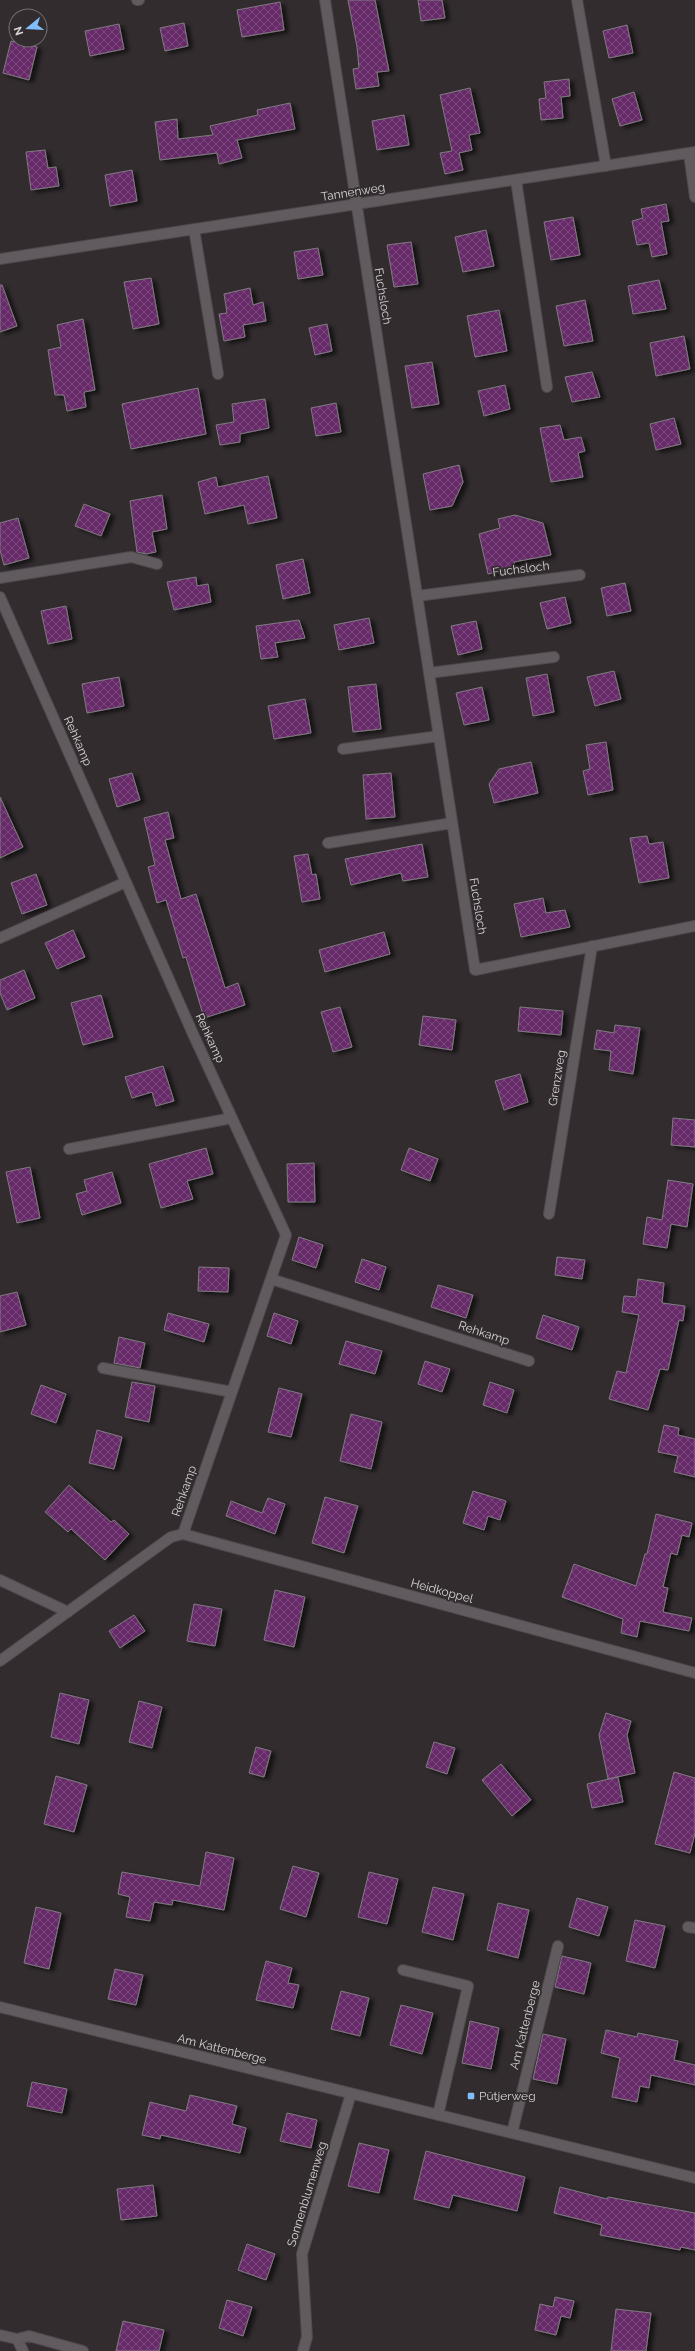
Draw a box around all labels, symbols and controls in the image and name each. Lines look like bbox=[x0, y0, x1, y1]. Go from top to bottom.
north arrow bbox=[8, 8, 48, 48]
text: N bbox=[11, 25, 26, 37]
street label: Tannenweg bbox=[320, 180, 386, 204]
street label: Fuchsloch bbox=[372, 267, 394, 325]
street label: Fuchsloch bbox=[492, 559, 550, 579]
street label: Rehkamp bbox=[61, 714, 95, 768]
street label: Fuchsloch bbox=[467, 877, 489, 935]
street label: Rehkamp bbox=[192, 1011, 228, 1065]
street label: Grenzweg bbox=[546, 1049, 568, 1107]
street label: Rehkamp bbox=[457, 1318, 511, 1348]
street label: Rehkamp bbox=[169, 1464, 199, 1518]
street label: Heidkoppel bbox=[409, 1576, 476, 1606]
street label: Am Kattenberge bbox=[507, 1979, 543, 2071]
street label: Am Kattenberge bbox=[176, 2031, 268, 2067]
place label: Pütjerweg bbox=[479, 2089, 536, 2103]
marker: Pütjerweg bbox=[466, 2091, 476, 2101]
street label: Sonnenblumenweg bbox=[284, 2140, 330, 2248]

